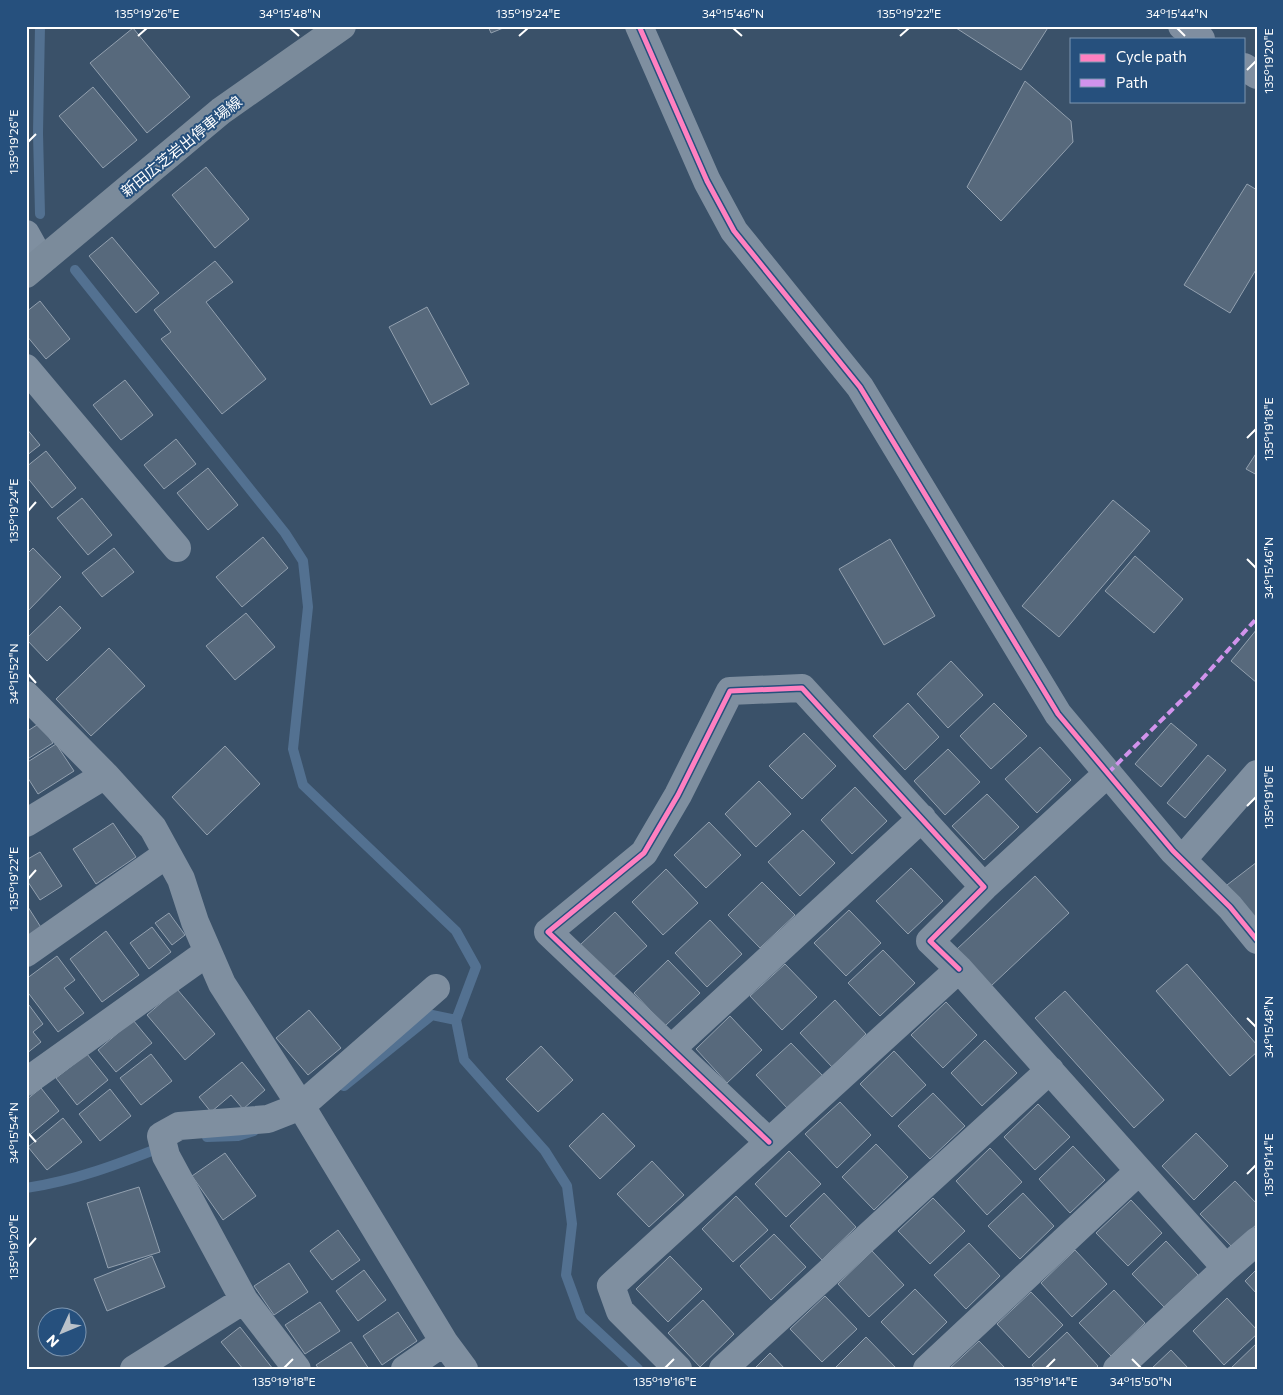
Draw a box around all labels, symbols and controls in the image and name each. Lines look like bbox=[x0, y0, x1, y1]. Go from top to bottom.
text: 135°19'26"E bbox=[115, 6, 179, 20]
text: 34°15'48"N bbox=[259, 6, 321, 20]
text: 135°19'24"E bbox=[496, 6, 560, 20]
text: 34°15'46"N bbox=[702, 6, 764, 20]
text: 135°19'22"E bbox=[877, 6, 941, 20]
text: 34°15'44"N bbox=[1146, 6, 1208, 20]
text: 135°19'20"E bbox=[1261, 28, 1275, 94]
legend bbox=[1070, 38, 1246, 102]
text: Cycle path bbox=[1116, 47, 1187, 65]
text: Path bbox=[1116, 73, 1148, 91]
street label: 新田広芝岩出停車場線 bbox=[117, 92, 245, 200]
text: 135°19'26"E bbox=[6, 110, 20, 174]
text: 135°19'18"E bbox=[1261, 397, 1275, 461]
text: 135°19'24"E bbox=[6, 479, 20, 543]
text: 34°15'46"N bbox=[1261, 537, 1275, 599]
text: 34°15'52"N bbox=[6, 643, 20, 705]
text: 135°19'16"E bbox=[1261, 765, 1275, 829]
text: 135°19'22"E bbox=[6, 847, 20, 911]
text: 34°15'48"N bbox=[1261, 996, 1275, 1058]
text: 34°15'54"N bbox=[6, 1102, 20, 1164]
text: 135°19'14"E bbox=[1261, 1133, 1275, 1197]
text: 135°19'20"E bbox=[6, 1214, 20, 1280]
north arrow bbox=[38, 1308, 88, 1358]
text: N bbox=[43, 1332, 62, 1351]
text: 135°19'18"E bbox=[252, 1374, 316, 1388]
text: 135°19'16"E bbox=[633, 1374, 697, 1388]
text: 135°19'14"E bbox=[1014, 1374, 1078, 1388]
text: 34°15'50"N bbox=[1110, 1374, 1172, 1388]

